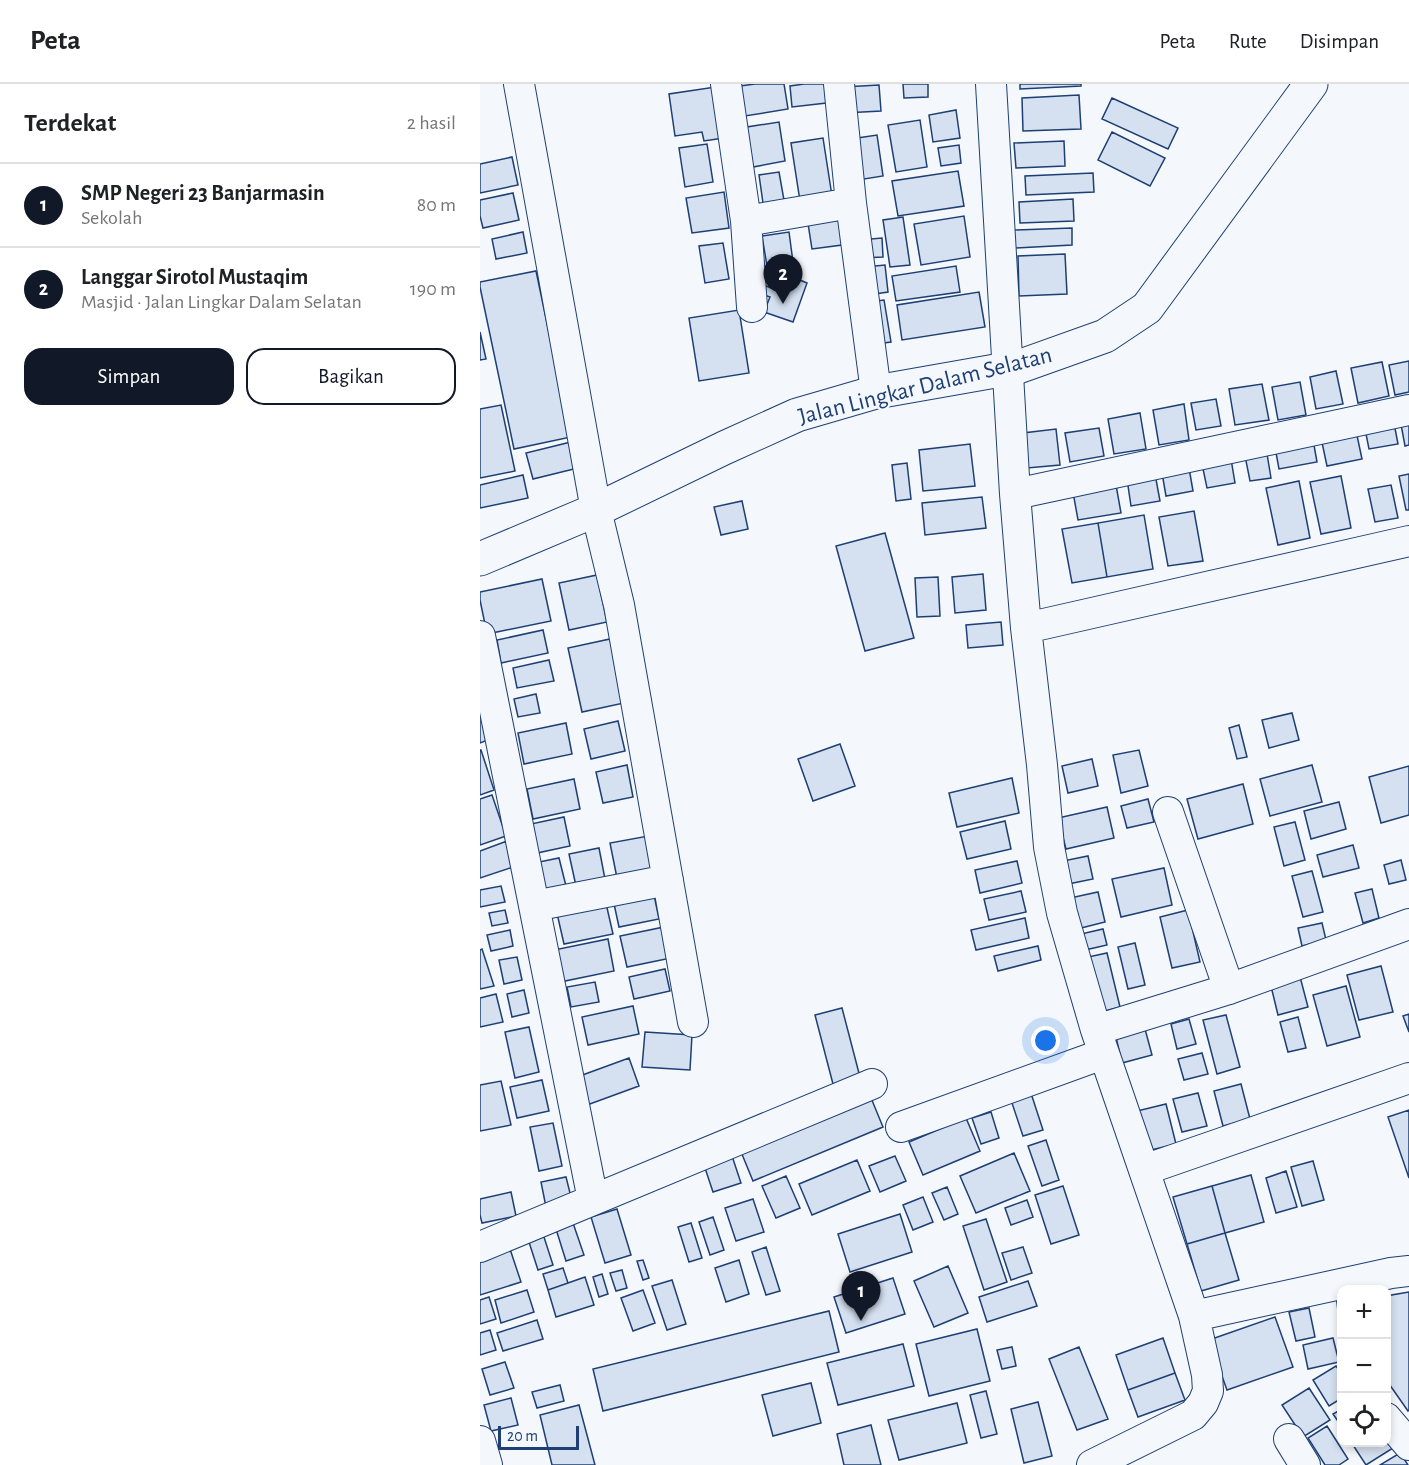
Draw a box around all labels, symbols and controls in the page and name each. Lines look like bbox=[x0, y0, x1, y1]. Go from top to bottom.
text: Peta bbox=[30, 27, 81, 55]
text: Peta bbox=[1160, 31, 1196, 52]
text: Rute bbox=[1229, 31, 1267, 52]
text: Disimpan bbox=[1300, 31, 1379, 52]
text: Terdekat bbox=[24, 110, 116, 136]
text: 2 hasil bbox=[407, 113, 456, 133]
text: SMP Negeri 23 Banjarmasin bbox=[81, 182, 325, 204]
text: 1 bbox=[40, 195, 47, 215]
text: 80 m bbox=[417, 195, 456, 215]
text: Sekolah bbox=[81, 208, 142, 228]
pin: 2 bbox=[764, 254, 802, 304]
text: Langgar Sirotol Mustaqim bbox=[81, 266, 308, 288]
text: 2 bbox=[39, 279, 48, 299]
text: 190 m bbox=[410, 279, 456, 299]
text: Masjid · Jalan Lingkar Dalam Selatan bbox=[81, 292, 362, 312]
street label: Jalan Lingkar Dalam Selatan bbox=[796, 343, 1054, 429]
button: Simpan bbox=[24, 348, 234, 405]
button: Bagikan bbox=[246, 348, 456, 405]
your location bbox=[1031, 1026, 1060, 1055]
pin: 1 bbox=[842, 1272, 880, 1321]
map controls bbox=[1337, 1285, 1391, 1447]
button: + bbox=[1337, 1285, 1391, 1339]
button: − bbox=[1337, 1339, 1391, 1393]
button: locate bbox=[1337, 1393, 1391, 1447]
scale bar bbox=[498, 1423, 579, 1450]
text: 20 m bbox=[507, 1428, 538, 1444]

